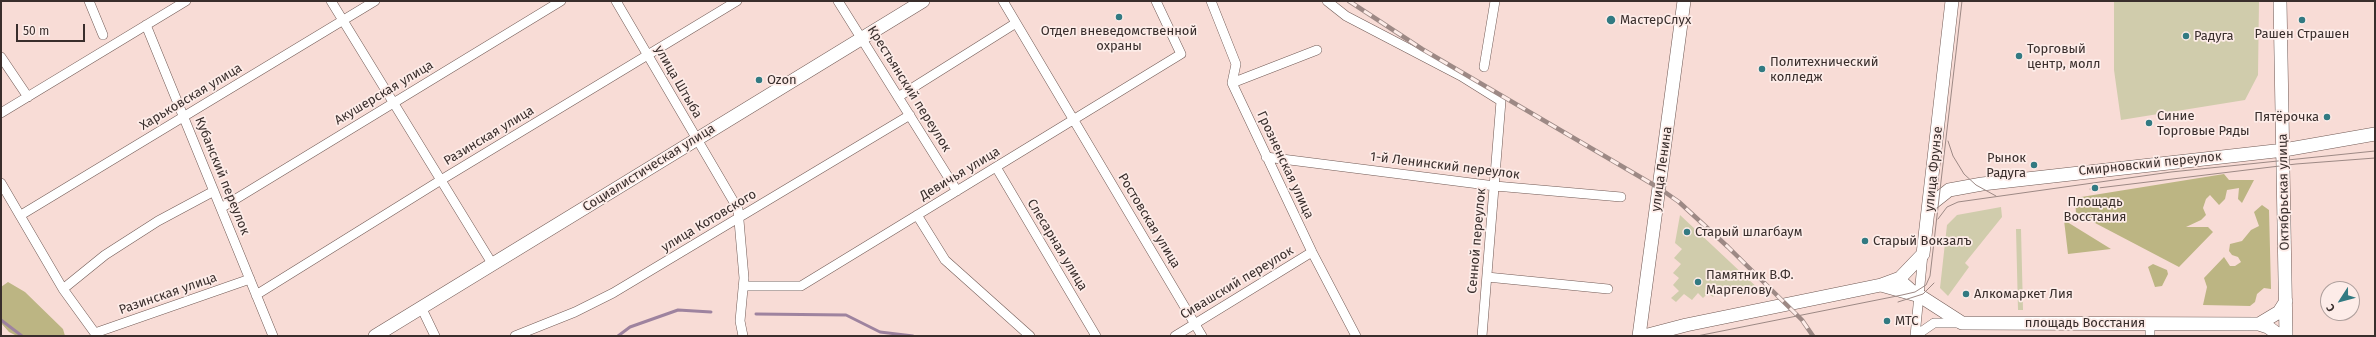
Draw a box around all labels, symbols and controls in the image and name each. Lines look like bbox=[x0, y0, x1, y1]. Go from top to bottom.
marker: Отдел вневедомственной охраны bbox=[1114, 12, 1124, 22]
place label: МастерСлух bbox=[1620, 12, 1691, 28]
marker: МастерСлух bbox=[1605, 14, 1617, 26]
marker: Рашен Страшен bbox=[2297, 15, 2307, 25]
scale bar bbox=[18, 16, 87, 42]
street label: Крестьянский переулок bbox=[864, 23, 954, 155]
place label: Отдел вневедомственной охраны bbox=[1041, 23, 1197, 54]
text: 50 m bbox=[23, 24, 49, 38]
place label: Рашен Страшен bbox=[2255, 26, 2349, 42]
place label: Радуга bbox=[2194, 28, 2234, 44]
marker: Радуга bbox=[2181, 31, 2191, 41]
place label: Торговый центр, молл bbox=[2027, 41, 2100, 72]
street label: улица Штыба bbox=[651, 43, 705, 121]
marker: Торговый центр, молл bbox=[2014, 51, 2024, 61]
place label: Политехнический колледж bbox=[1770, 54, 1879, 85]
street label: Акушерская улица bbox=[332, 57, 436, 129]
street label: Харьковская улица bbox=[137, 60, 245, 134]
marker: Политехнический колледж bbox=[1757, 64, 1767, 74]
place label: Ozon bbox=[767, 72, 797, 88]
marker: Ozon bbox=[754, 75, 764, 85]
street label: Разинская улица bbox=[441, 103, 537, 169]
place label: Синие Торговые Ряды bbox=[2157, 108, 2250, 139]
street label: Грозненская улица bbox=[1253, 109, 1317, 221]
place label: Пятёрочка bbox=[2254, 109, 2319, 125]
marker: Пятёрочка bbox=[2322, 112, 2332, 122]
street label: Кубанский переулок bbox=[191, 115, 253, 237]
marker: Синие Торговые Ряды bbox=[2144, 118, 2154, 128]
street label: Социалистическая улица bbox=[580, 121, 718, 215]
street label: улица Ленина bbox=[1648, 126, 1676, 212]
street label: улица Фрунзе bbox=[1922, 126, 1946, 212]
street label: Октябрьская улица bbox=[2275, 133, 2293, 251]
street label: Девичья улица bbox=[917, 144, 1003, 204]
street label: 1-й Ленинский переулок bbox=[1369, 149, 1521, 183]
street label: Смирновский переулок bbox=[2078, 149, 2222, 179]
place label: Рынок Радуга bbox=[1986, 150, 2026, 181]
marker: Рынок Радуга bbox=[2029, 160, 2039, 170]
street label: Ростовская улица bbox=[1114, 171, 1184, 271]
marker: Площадь Восстания bbox=[2090, 183, 2100, 193]
street label: улица Котовского bbox=[659, 186, 759, 256]
street label: Сенной переулок bbox=[1465, 188, 1489, 294]
place label: Площадь Восстания bbox=[2064, 194, 2126, 225]
street label: Слесарная улица bbox=[1023, 196, 1091, 294]
place label: Старый шлагбаум bbox=[1695, 224, 1802, 240]
marker: Старый шлагбаум bbox=[1682, 227, 1692, 237]
place label: Старый Вокзалъ bbox=[1873, 233, 1972, 249]
marker: Старый Вокзалъ bbox=[1860, 236, 1870, 246]
street label: Сивашский переулок bbox=[1178, 243, 1296, 323]
place label: Памятник В.Ф. Маргелову bbox=[1706, 267, 1794, 298]
street label: Разинская улица bbox=[117, 270, 219, 318]
marker: Памятник В.Ф. Маргелову bbox=[1693, 277, 1703, 287]
north arrow bbox=[2320, 281, 2360, 321]
place label: Алкомаркет Лия bbox=[1974, 286, 2073, 302]
marker: Алкомаркет Лия bbox=[1961, 289, 1971, 299]
text: С bbox=[2324, 301, 2338, 314]
place label: МТС bbox=[1895, 313, 1918, 329]
street label: площадь Восстания bbox=[2025, 315, 2145, 331]
marker: МТС bbox=[1882, 316, 1892, 326]

